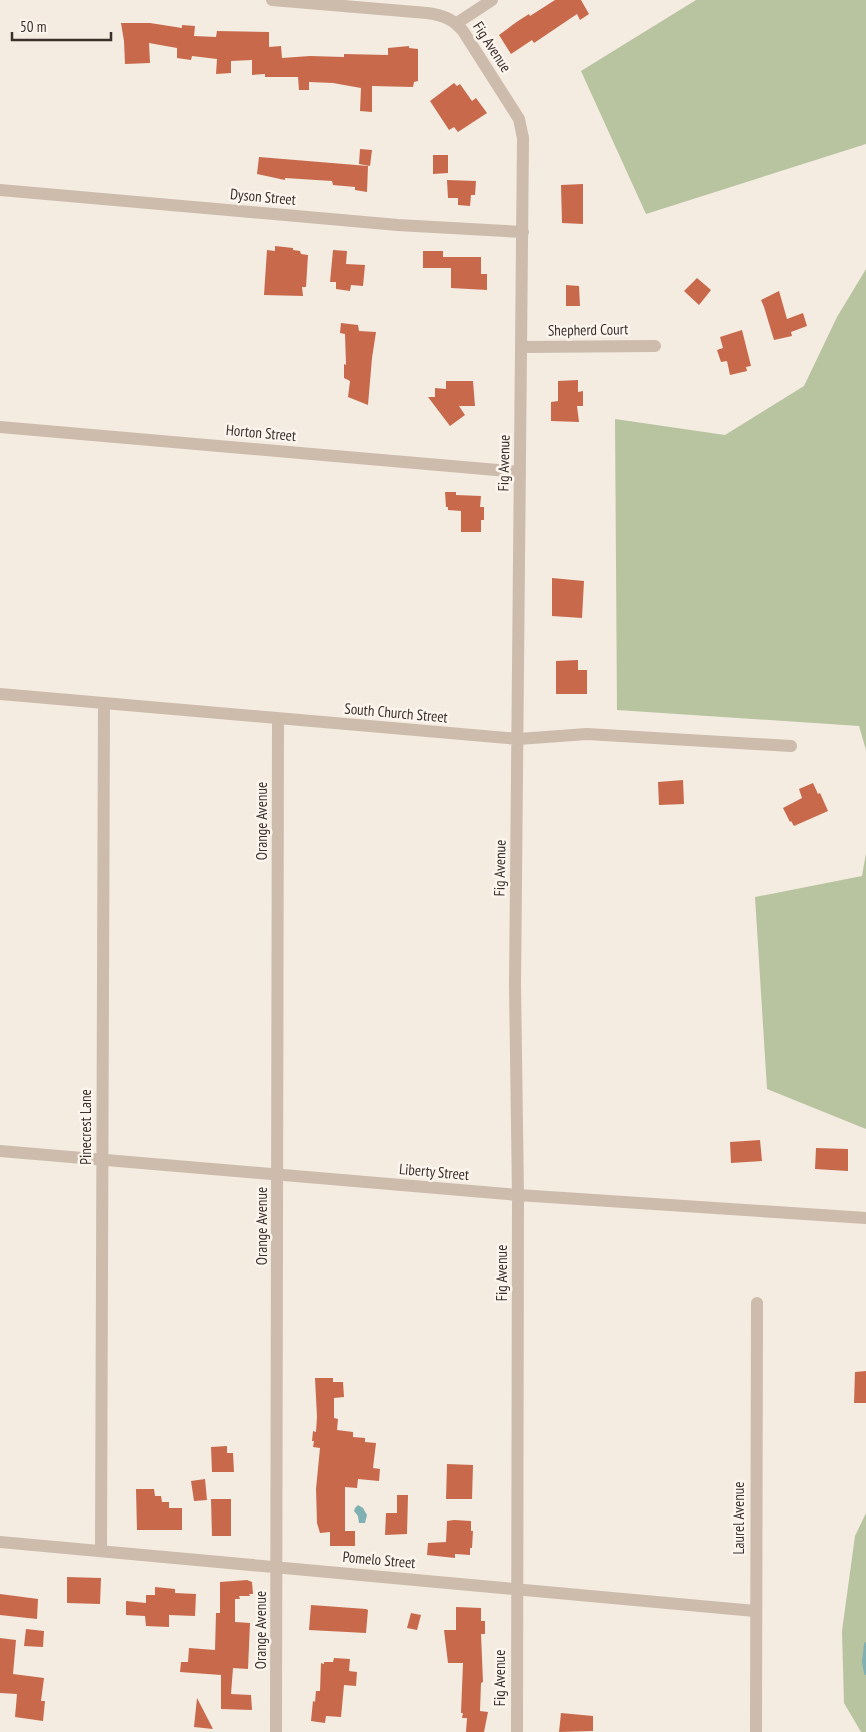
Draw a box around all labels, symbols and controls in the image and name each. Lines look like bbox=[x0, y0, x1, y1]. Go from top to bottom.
scale bar bbox=[12, 10, 111, 42]
text: 50 m bbox=[20, 17, 46, 36]
street label: Fig Avenue bbox=[469, 18, 516, 76]
street label: Dyson Street bbox=[229, 184, 297, 209]
street label: Shepherd Court bbox=[548, 319, 628, 340]
street label: Horton Street bbox=[225, 420, 297, 445]
street label: Fig Avenue bbox=[494, 435, 513, 491]
street label: South Church Street bbox=[344, 699, 448, 726]
street label: Orange Avenue bbox=[252, 782, 271, 860]
street label: Fig Avenue bbox=[490, 840, 509, 896]
street label: Pinecrest Lane bbox=[76, 1089, 95, 1165]
street label: Liberty Street bbox=[398, 1159, 470, 1184]
street label: Orange Avenue bbox=[252, 1187, 271, 1265]
street label: Fig Avenue bbox=[492, 1245, 511, 1301]
street label: Laurel Avenue bbox=[729, 1481, 748, 1555]
street label: Pomelo Street bbox=[342, 1547, 416, 1572]
street label: Orange Avenue bbox=[251, 1591, 270, 1669]
street label: Fig Avenue bbox=[490, 1650, 509, 1706]

